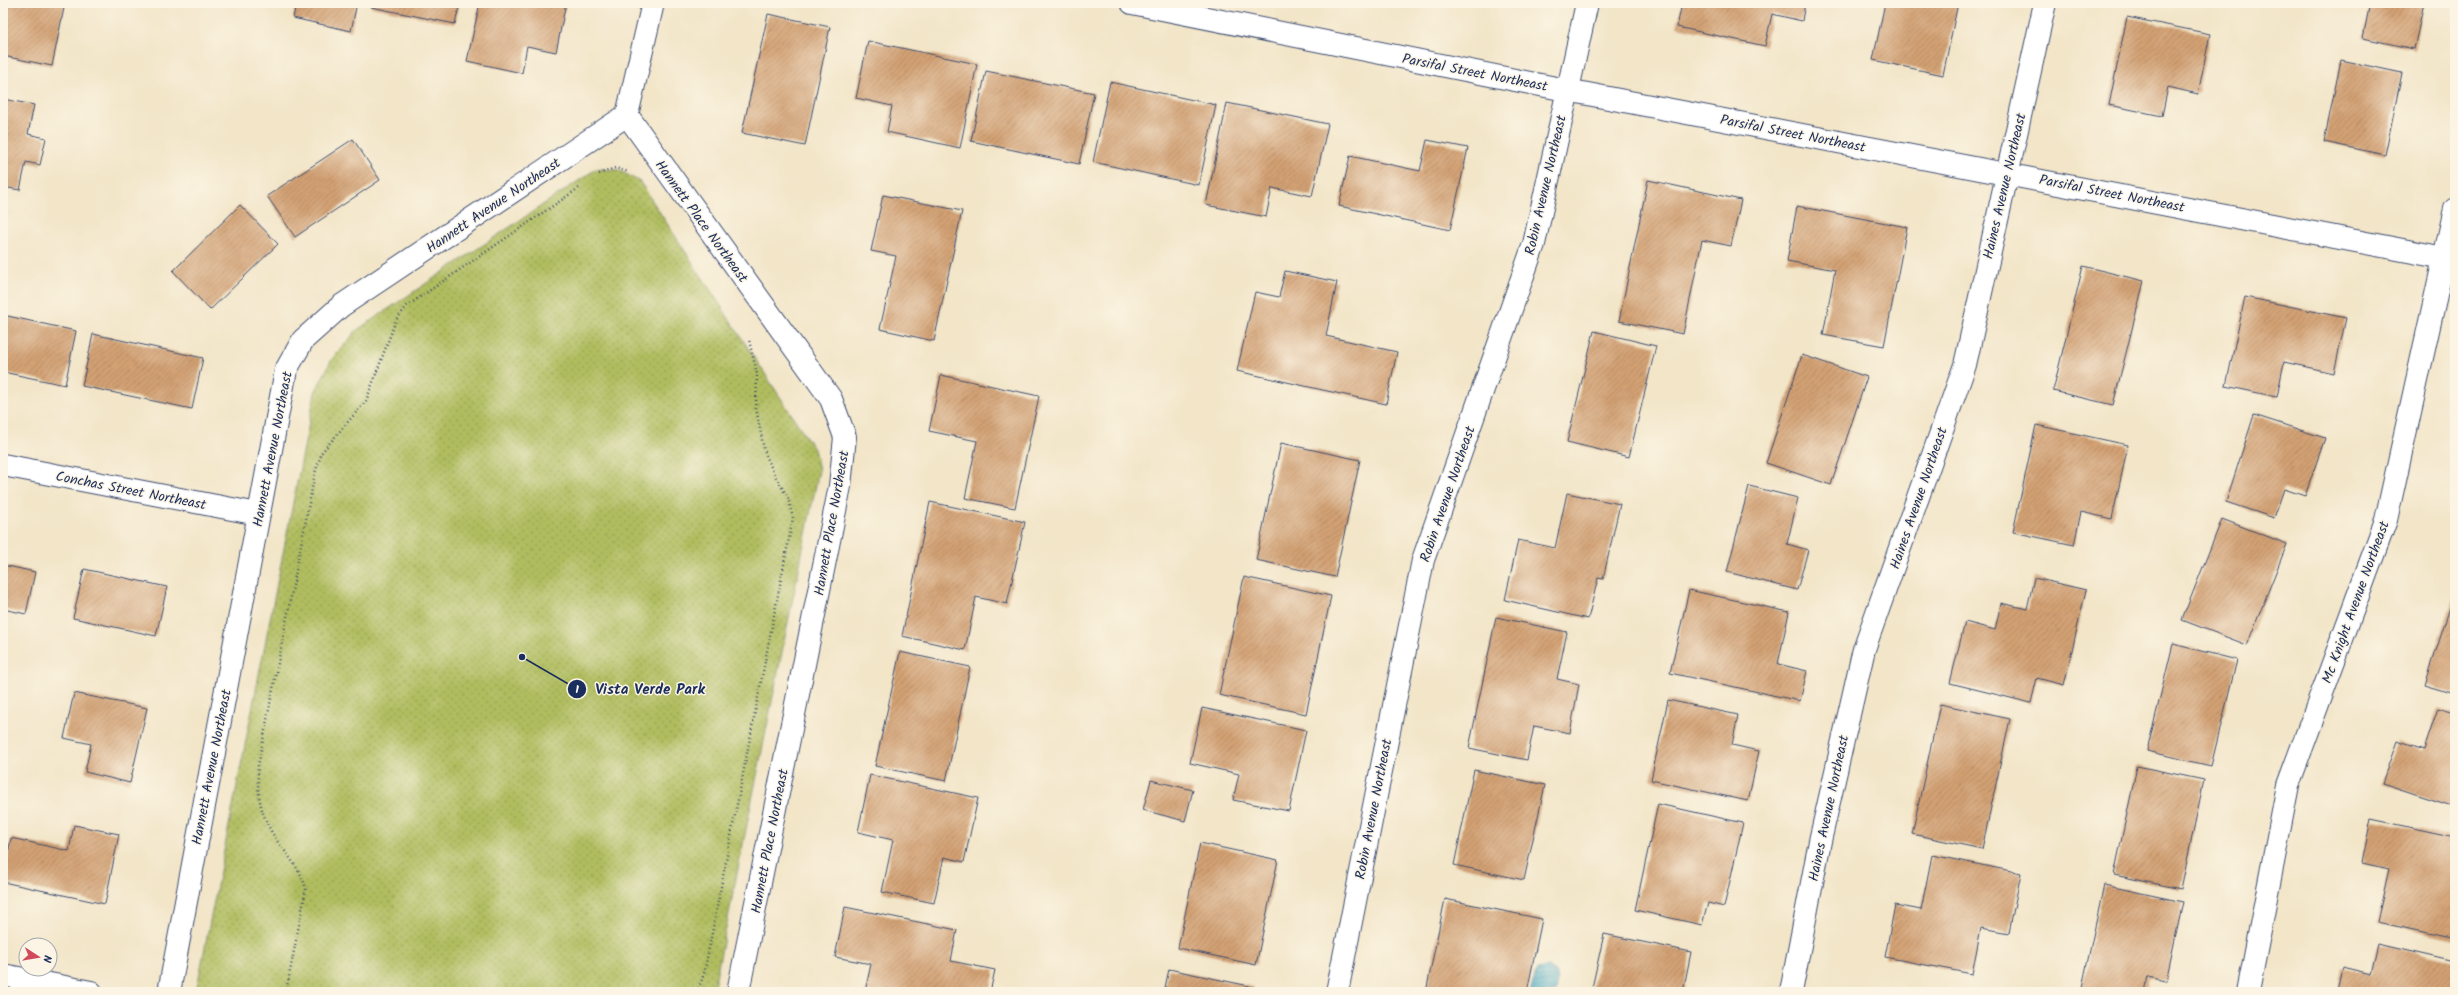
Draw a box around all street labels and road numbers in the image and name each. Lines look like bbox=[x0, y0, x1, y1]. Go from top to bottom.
street label: Parsifal Street Northeast bbox=[1400, 48, 1550, 98]
street label: Parsifal Street Northeast bbox=[1718, 109, 1868, 159]
street label: Haines Avenue Northeast bbox=[1977, 111, 2033, 261]
street label: Robin Avenue Northeast bbox=[1519, 113, 1573, 257]
street label: Hannett Avenue Northeast bbox=[422, 152, 566, 259]
street label: Hannett Place Northeast bbox=[649, 156, 754, 288]
street label: Parsifal Street Northeast bbox=[2037, 169, 2187, 219]
street label: Hannett Avenue Northeast bbox=[247, 369, 299, 529]
street label: Robin Avenue Northeast bbox=[1414, 423, 1482, 565]
street label: Haines Avenue Northeast bbox=[1884, 424, 1954, 572]
street label: Hannett Place Northeast bbox=[808, 448, 856, 597]
street label: Conchas Street Northeast bbox=[54, 466, 208, 516]
street label: Mc Knight Avenue Northeast bbox=[2316, 517, 2396, 687]
street label: Hannett Avenue Northeast bbox=[186, 687, 238, 847]
street label: Haines Avenue Northeast bbox=[1803, 732, 1855, 883]
street label: Robin Avenue Northeast bbox=[1350, 736, 1399, 881]
street label: Hannett Place Northeast bbox=[745, 766, 795, 915]

